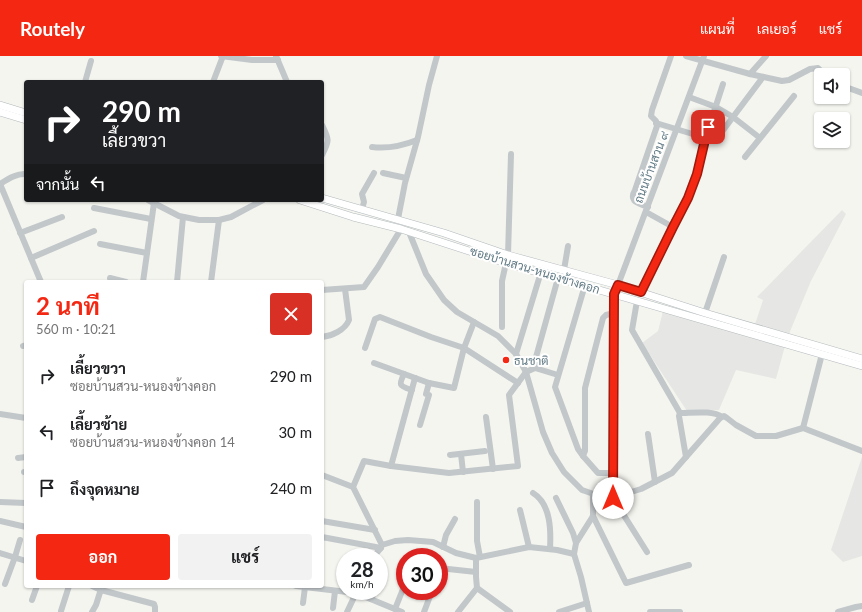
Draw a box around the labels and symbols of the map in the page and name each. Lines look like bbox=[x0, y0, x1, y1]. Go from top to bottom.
pin bbox=[691, 110, 725, 144]
street label: ถนนบ้านสวน ๙ bbox=[630, 129, 672, 205]
street label: ซอยบ้านสวน-หนองข้างคอก bbox=[468, 243, 602, 297]
place label: ธนชาติ bbox=[514, 353, 549, 368]
marker: ธนชาติ bbox=[501, 355, 511, 365]
position arrow bbox=[592, 477, 634, 519]
speed limit sign: 30 bbox=[396, 548, 448, 600]

